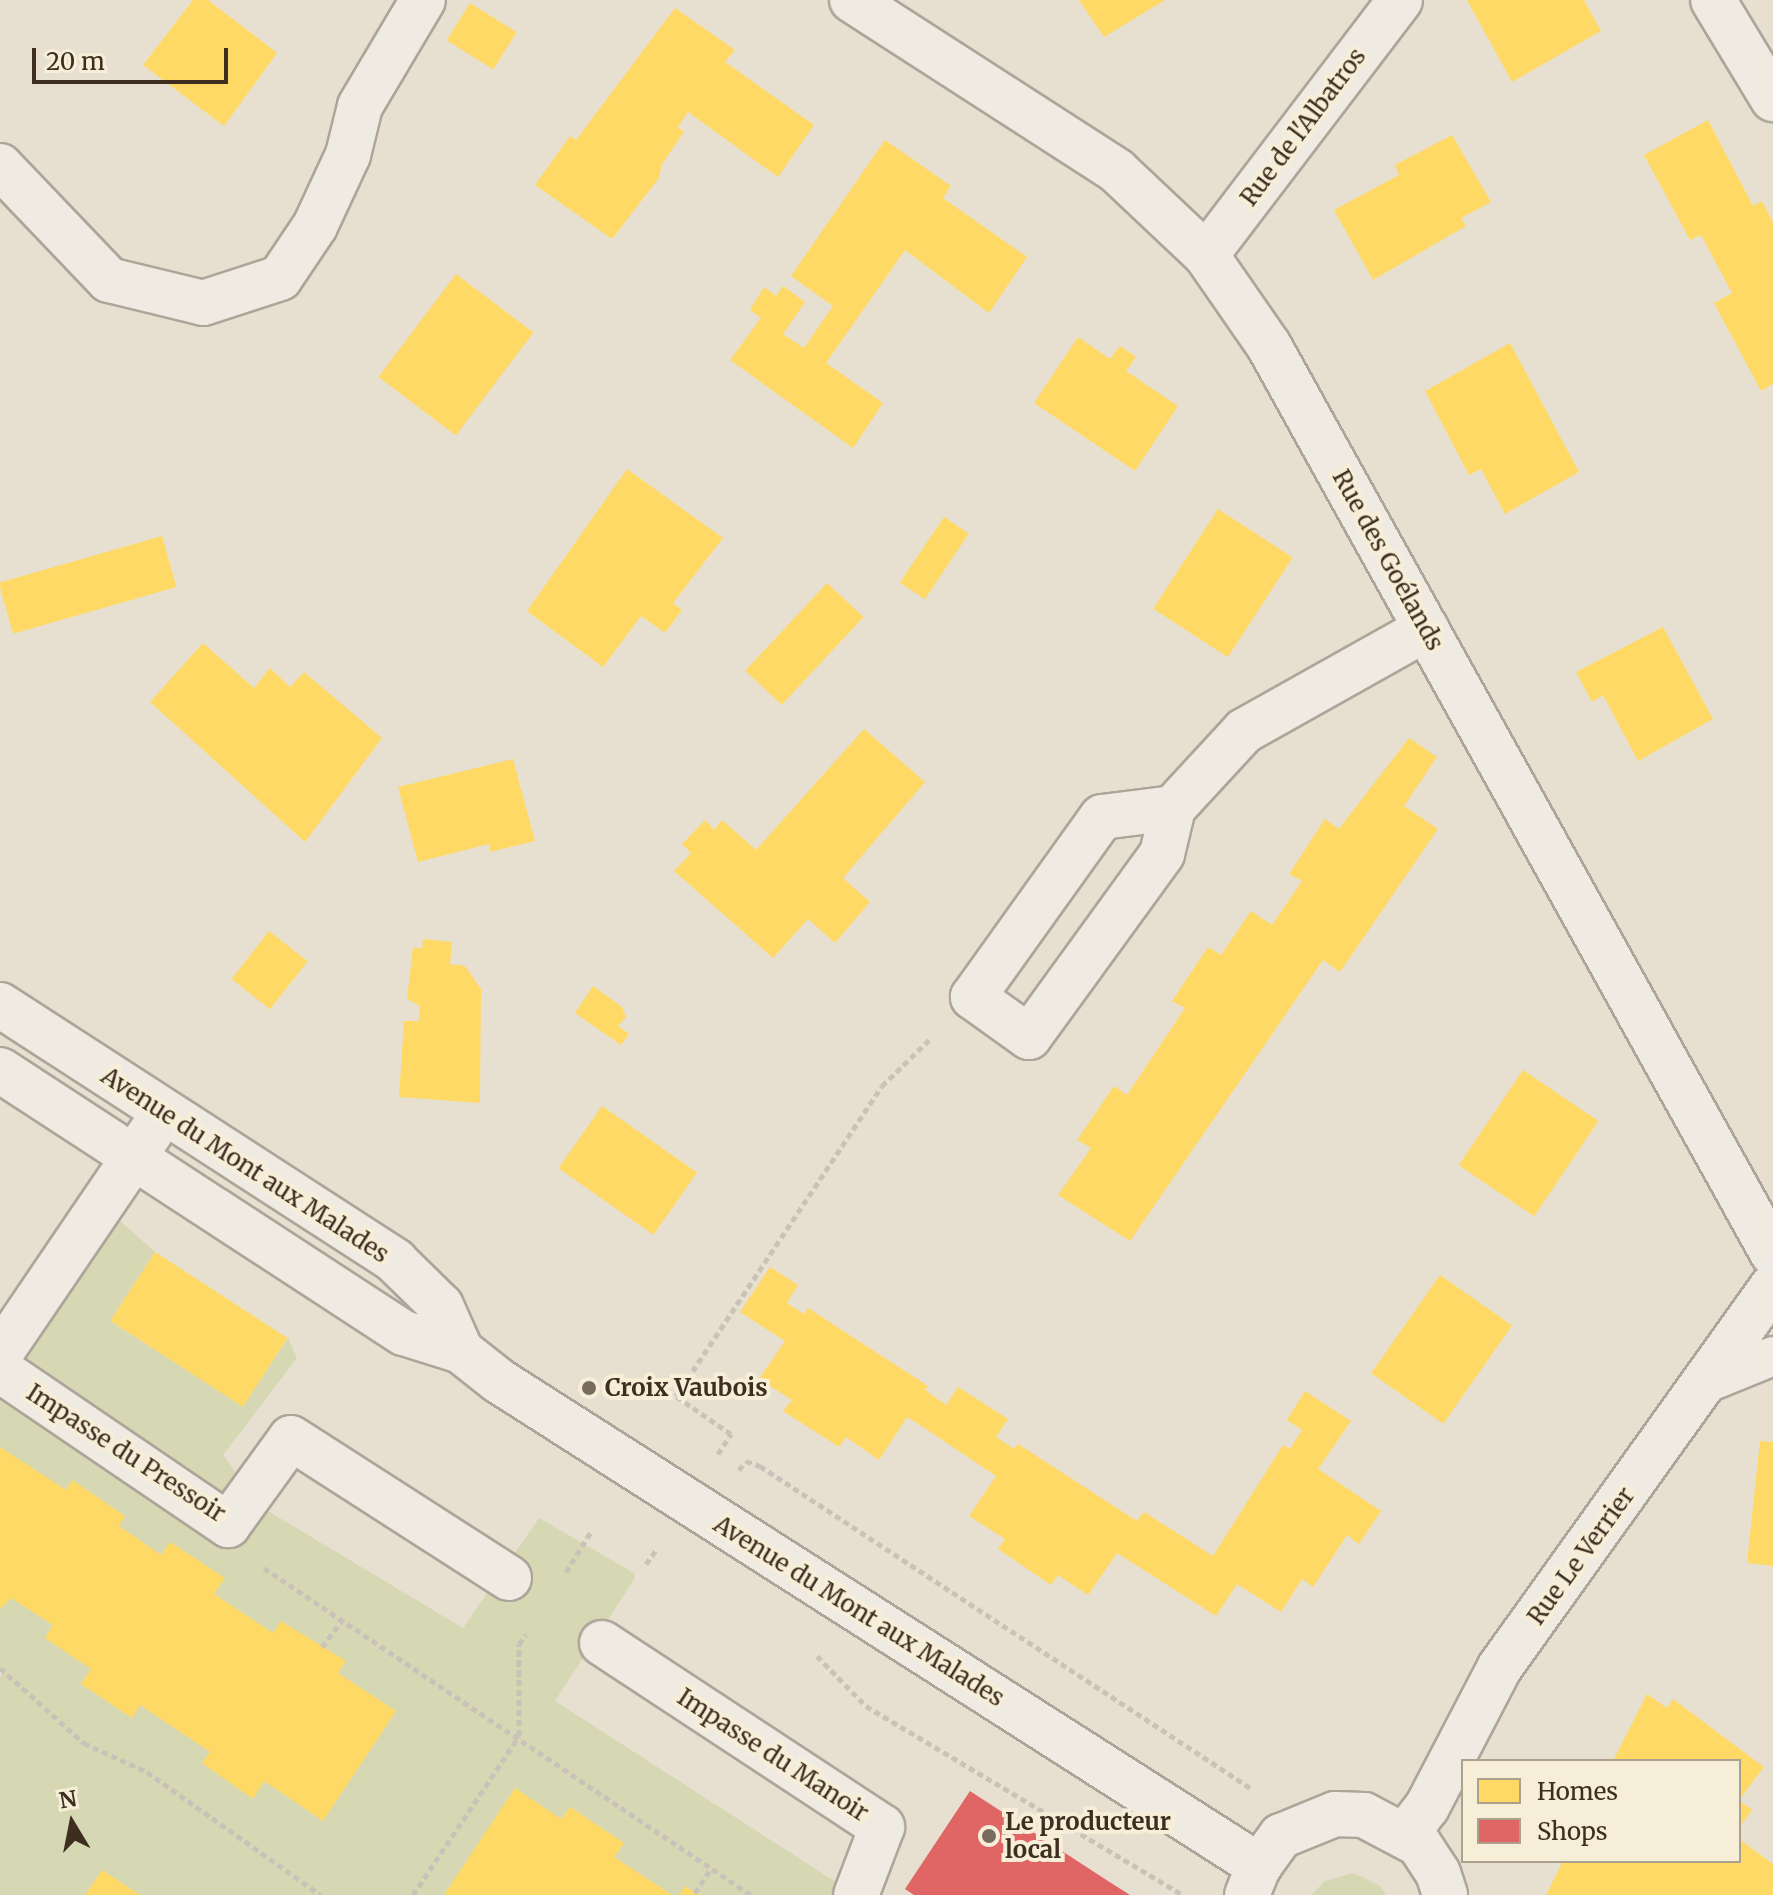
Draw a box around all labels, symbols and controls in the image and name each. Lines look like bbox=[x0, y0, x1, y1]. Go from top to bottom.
scale bar bbox=[36, 32, 232, 82]
street label: Rue de l'Albatros bbox=[1234, 42, 1372, 212]
text: 20 m bbox=[46, 46, 105, 77]
street label: Rue des Goélands bbox=[1326, 465, 1450, 655]
street label: Avenue du Mont aux Malades bbox=[96, 1061, 394, 1269]
place label: Croix Vaubois bbox=[605, 1374, 768, 1402]
street label: Impasse du Pressoir bbox=[21, 1378, 231, 1528]
marker: Croix Vaubois bbox=[580, 1379, 598, 1397]
street label: Rue Le Verrier bbox=[1521, 1482, 1641, 1630]
street label: Avenue du Mont aux Malades bbox=[708, 1509, 1010, 1713]
street label: Impasse du Manoir bbox=[672, 1682, 874, 1828]
legend bbox=[1461, 1759, 1741, 1863]
text: Homes bbox=[1537, 1776, 1618, 1807]
north arrow bbox=[32, 1783, 112, 1863]
text: N bbox=[57, 1784, 79, 1815]
place label: Le producteur local bbox=[1005, 1808, 1171, 1864]
text: Shops bbox=[1537, 1816, 1608, 1847]
marker: Le producteur local bbox=[980, 1827, 998, 1845]

